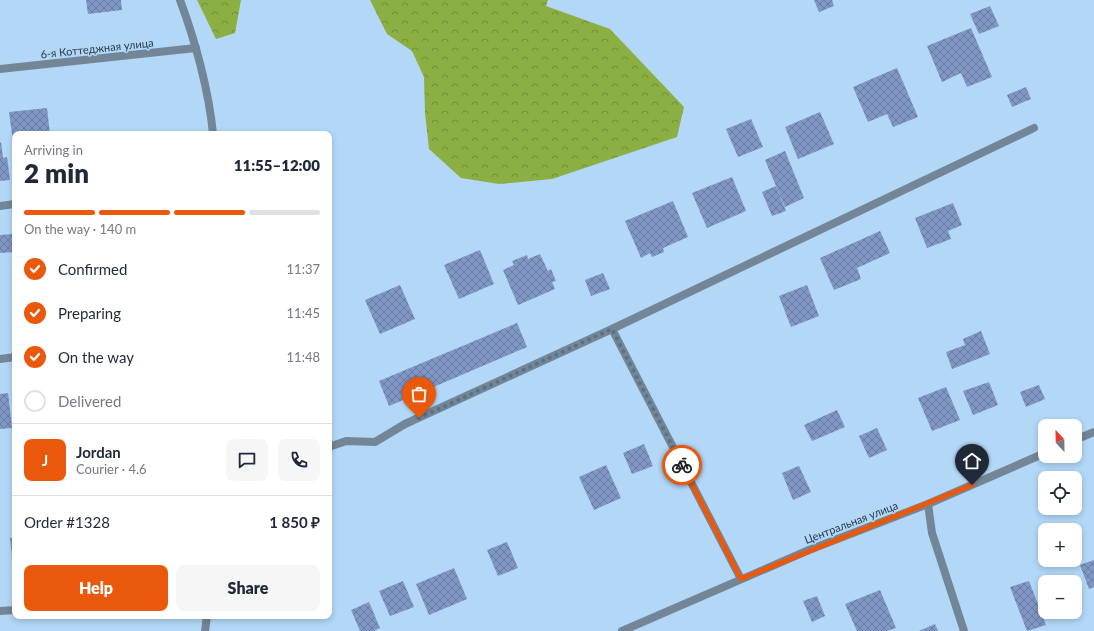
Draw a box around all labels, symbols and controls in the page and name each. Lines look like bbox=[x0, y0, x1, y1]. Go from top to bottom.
street label: 6-я Коттеджная улица bbox=[40, 36, 154, 60]
text: Arriving in bbox=[24, 142, 83, 158]
text: 11:55–12:00 bbox=[234, 156, 320, 174]
text: 2 min bbox=[24, 157, 89, 189]
text: On the way · 140 m bbox=[24, 221, 136, 237]
icon: check bbox=[24, 258, 46, 280]
text: Confirmed bbox=[58, 260, 127, 278]
text: 11:37 bbox=[287, 261, 320, 277]
icon: check bbox=[24, 302, 46, 324]
text: Preparing bbox=[58, 304, 121, 322]
text: 11:45 bbox=[287, 305, 320, 321]
icon: check bbox=[24, 346, 46, 368]
text: On the way bbox=[58, 348, 134, 366]
text: 11:48 bbox=[287, 349, 320, 365]
pin bbox=[402, 377, 436, 418]
icon: bag bbox=[408, 383, 430, 405]
text: Delivered bbox=[58, 392, 121, 410]
north arrow bbox=[1038, 419, 1082, 463]
map controls bbox=[1038, 419, 1082, 619]
button: chat bbox=[226, 439, 268, 481]
button: phone bbox=[278, 439, 320, 481]
text: Jordan bbox=[76, 443, 121, 461]
pin bbox=[955, 444, 989, 485]
courier bbox=[662, 445, 702, 485]
icon: home bbox=[961, 450, 983, 472]
text: J bbox=[42, 451, 48, 469]
icon: bike bbox=[671, 454, 693, 476]
text: Courier · 4.6 bbox=[76, 461, 147, 477]
button: locate bbox=[1038, 471, 1082, 515]
street label: Центральная улица bbox=[802, 498, 900, 546]
text: Order #1328 bbox=[24, 513, 110, 531]
text: 1 850 ₽ bbox=[269, 513, 320, 531]
button: + bbox=[1038, 523, 1082, 567]
button: Help bbox=[24, 565, 168, 611]
button: Share bbox=[176, 565, 320, 611]
button: − bbox=[1038, 575, 1082, 619]

